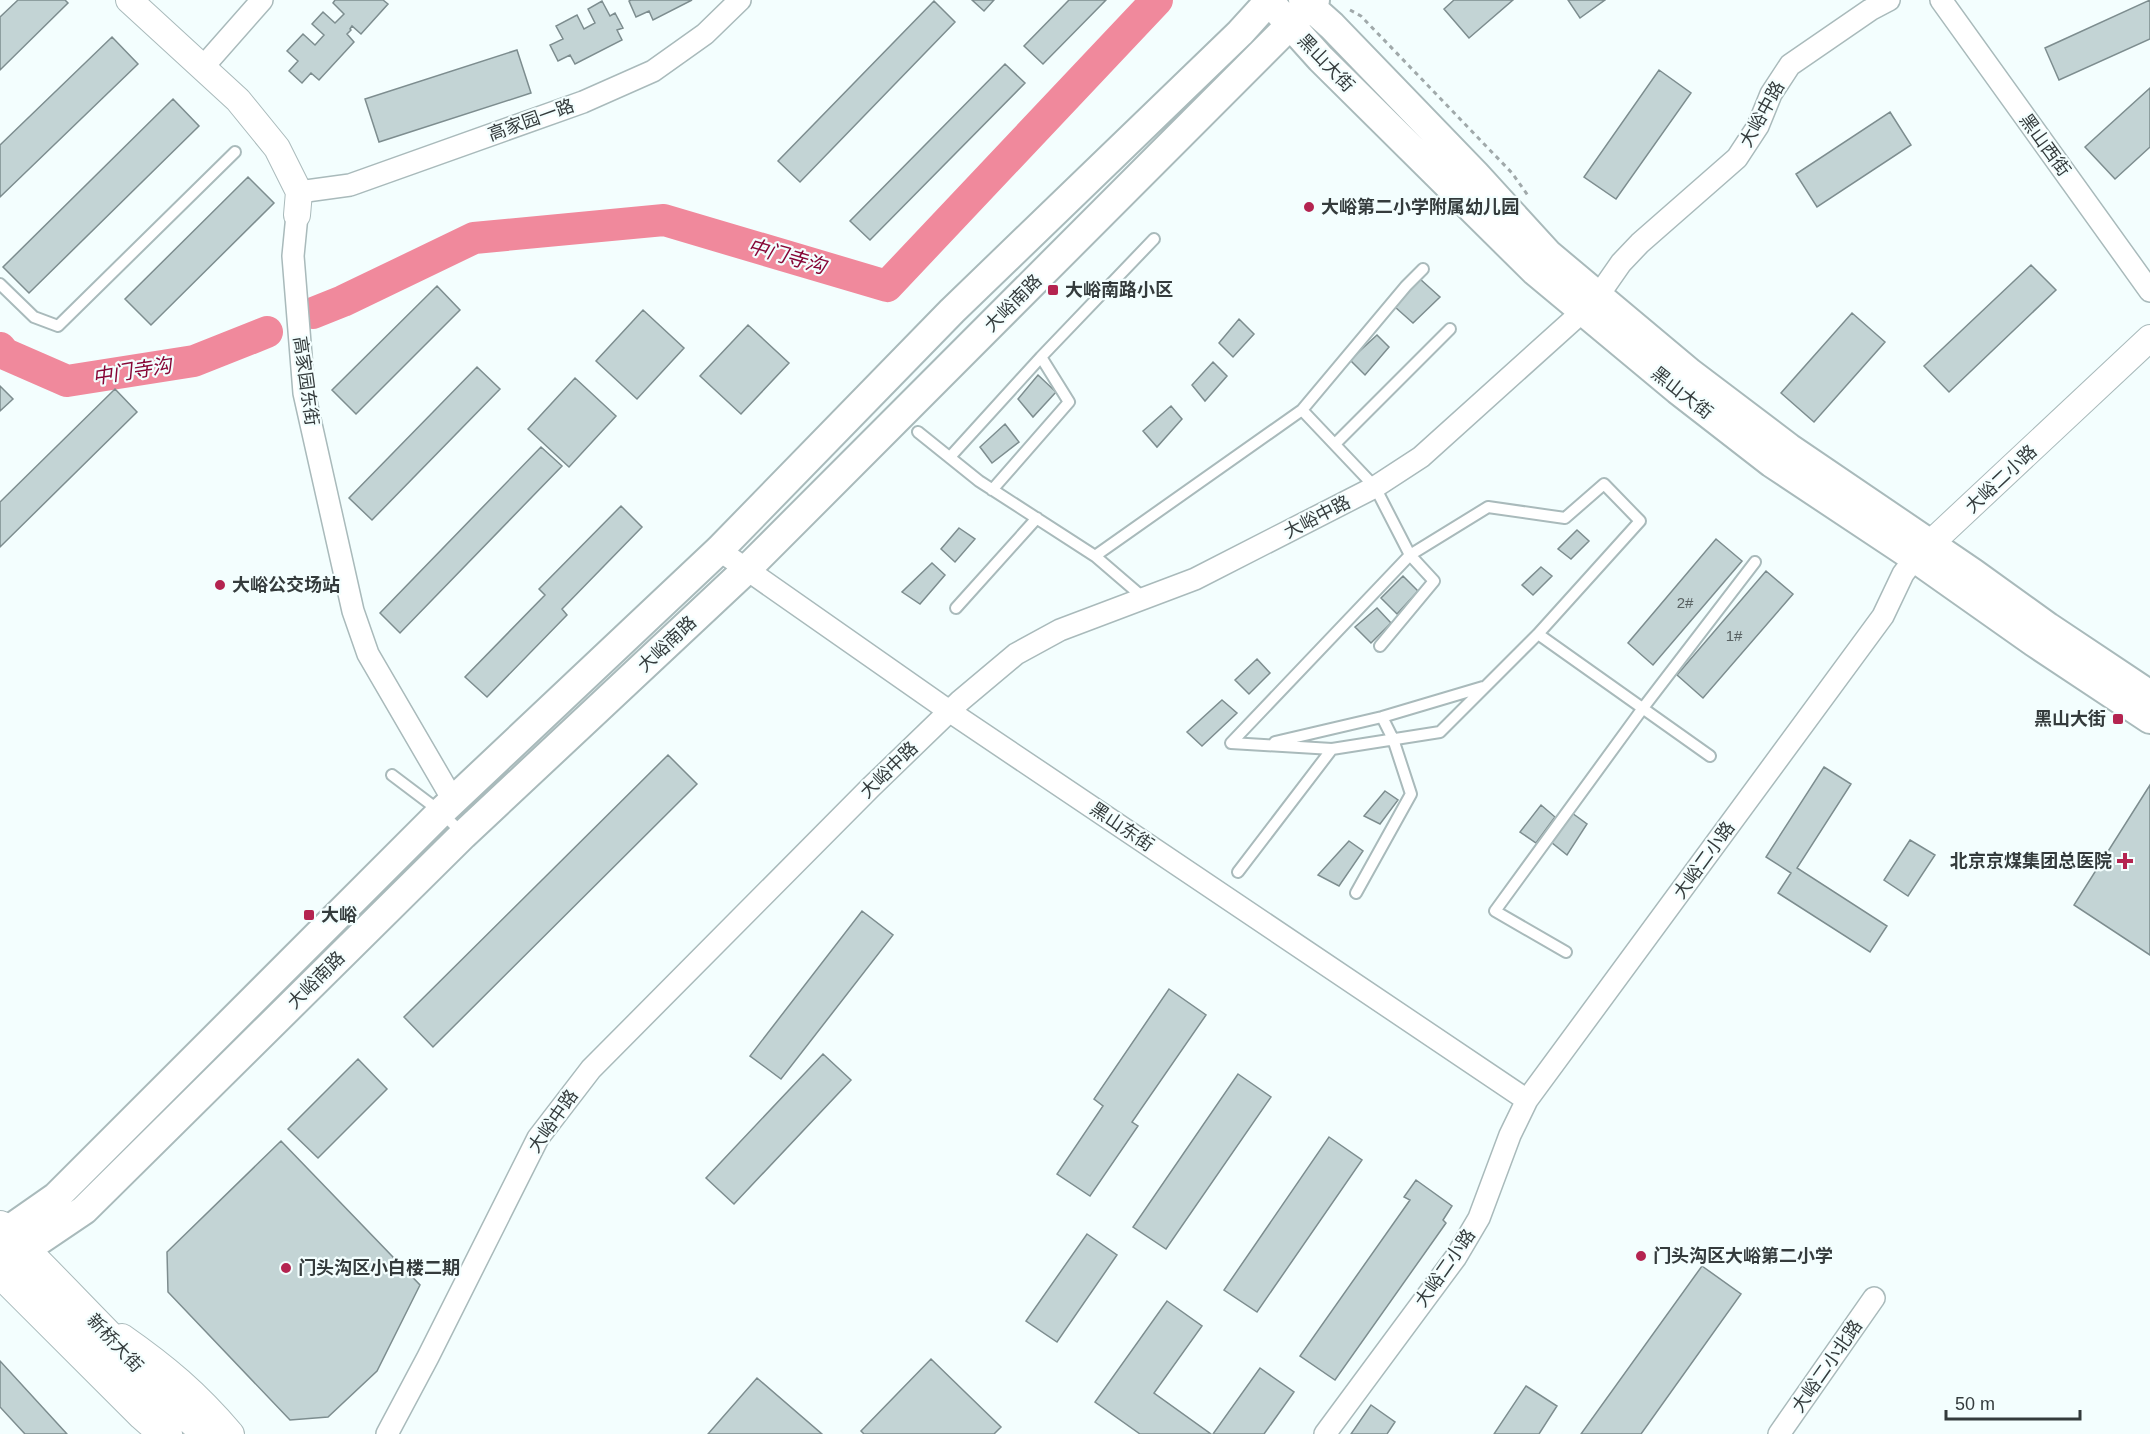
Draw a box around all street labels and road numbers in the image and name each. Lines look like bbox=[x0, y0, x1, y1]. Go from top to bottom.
street label: 黑山大街 bbox=[1294, 30, 1358, 96]
street label: 大峪中路 bbox=[1736, 78, 1788, 150]
street label: 高家园一路 bbox=[485, 95, 577, 145]
street label: 黑山西街 bbox=[2016, 110, 2074, 180]
street label: 大峪南路 bbox=[980, 270, 1046, 336]
street label: 高家园东街 bbox=[290, 335, 322, 427]
street label: 黑山大街 bbox=[1647, 363, 1717, 423]
street label: 大峪二小路 bbox=[1961, 441, 2041, 517]
street label: 大峪中路 bbox=[1280, 492, 1354, 542]
street label: 大峪南路 bbox=[634, 612, 700, 676]
street label: 大峪中路 bbox=[856, 738, 922, 802]
street label: 黑山东街 bbox=[1087, 799, 1157, 855]
street label: 大峪二小路 bbox=[1669, 818, 1739, 902]
street label: 大峪南路 bbox=[283, 947, 349, 1013]
street label: 大峪中路 bbox=[524, 1086, 582, 1156]
street label: 大峪二小路 bbox=[1411, 1225, 1479, 1311]
street label: 新桥大街 bbox=[83, 1310, 147, 1376]
street label: 大峪二小北路 bbox=[1788, 1316, 1866, 1416]

